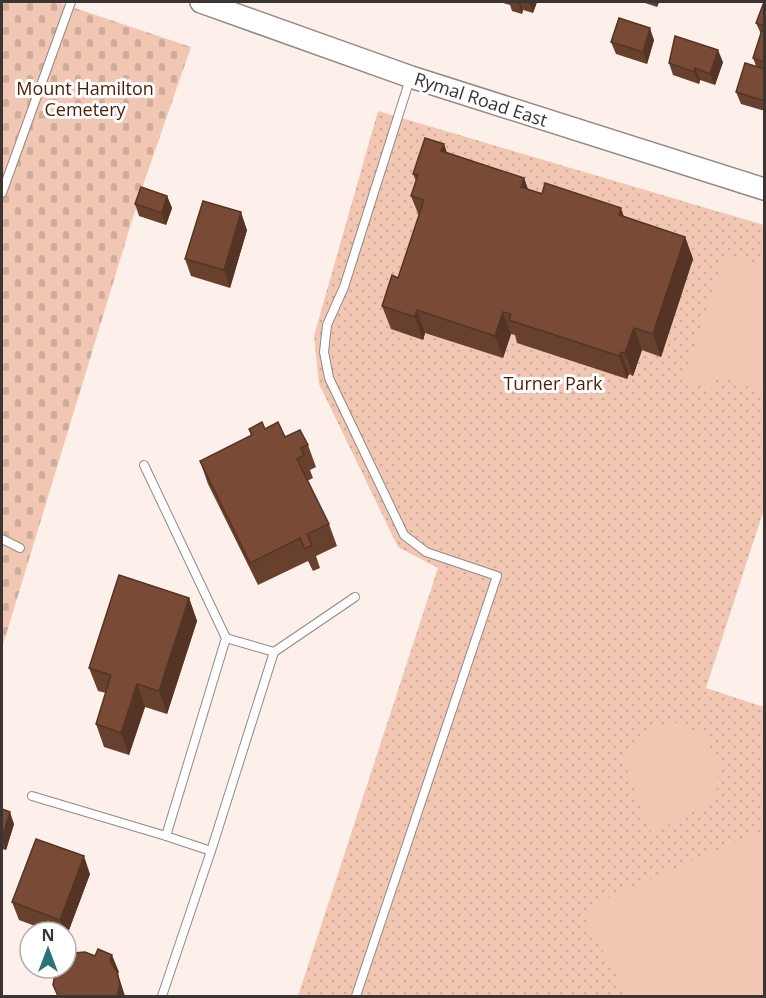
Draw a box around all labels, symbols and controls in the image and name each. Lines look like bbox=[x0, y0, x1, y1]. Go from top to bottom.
street label: Rymal Road East bbox=[411, 66, 551, 132]
park label: Mount Hamilton Cemetery bbox=[16, 76, 154, 121]
park label: Turner Park bbox=[503, 371, 603, 395]
north arrow bbox=[18, 920, 78, 980]
text: N bbox=[41, 924, 55, 946]

